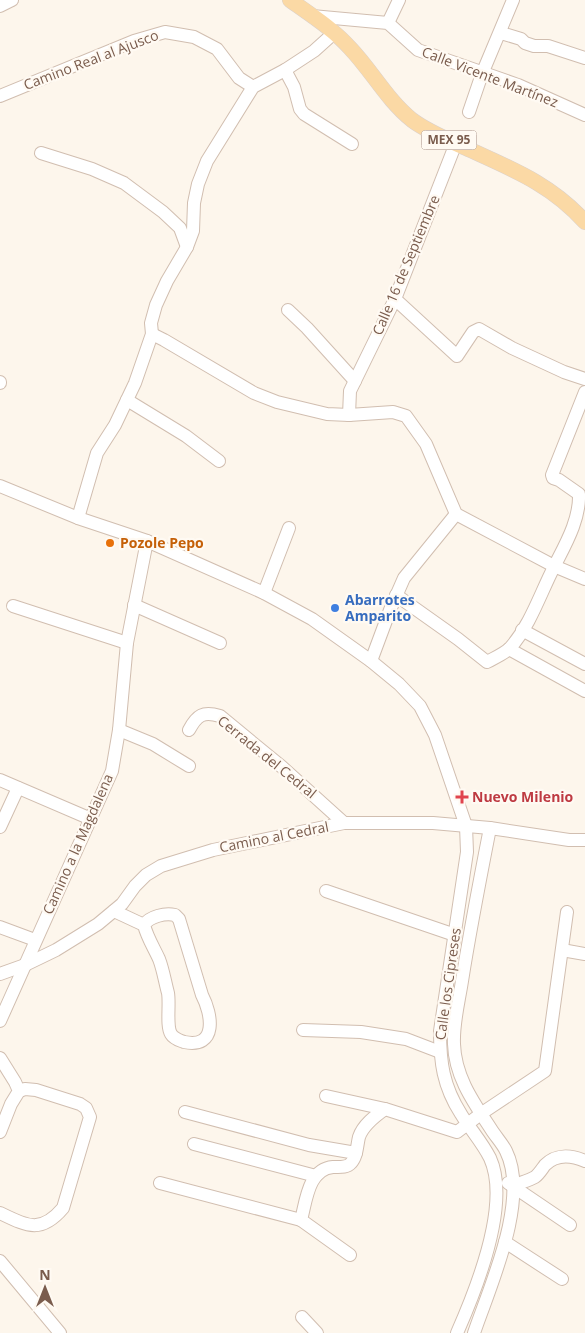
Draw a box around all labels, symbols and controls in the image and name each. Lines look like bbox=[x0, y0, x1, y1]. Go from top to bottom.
street label: Camino Real al Ajusco bbox=[21, 25, 161, 94]
street label: Calle Vicente Martínez bbox=[419, 42, 561, 111]
road number: MEX 95 bbox=[422, 130, 476, 150]
street label: Calle 16 de Septiembre bbox=[367, 192, 444, 338]
place label: Pozole Pepo bbox=[120, 533, 204, 552]
marker: Pozole Pepo bbox=[104, 537, 116, 549]
place label: Abarrotes Amparito bbox=[345, 590, 415, 625]
marker: Abarrotes Amparito bbox=[329, 602, 341, 614]
street label: Cerrada del Cedral bbox=[214, 711, 321, 802]
street label: Camino a la Magdalena bbox=[38, 770, 117, 917]
place label: Nuevo Milenio bbox=[472, 787, 574, 806]
marker: Nuevo Milenio bbox=[456, 791, 468, 803]
street label: Camino al Cedral bbox=[218, 817, 330, 856]
street label: Calle los Cipreses bbox=[430, 926, 465, 1041]
north arrow bbox=[20, 1263, 70, 1313]
text: N bbox=[39, 1265, 51, 1284]

